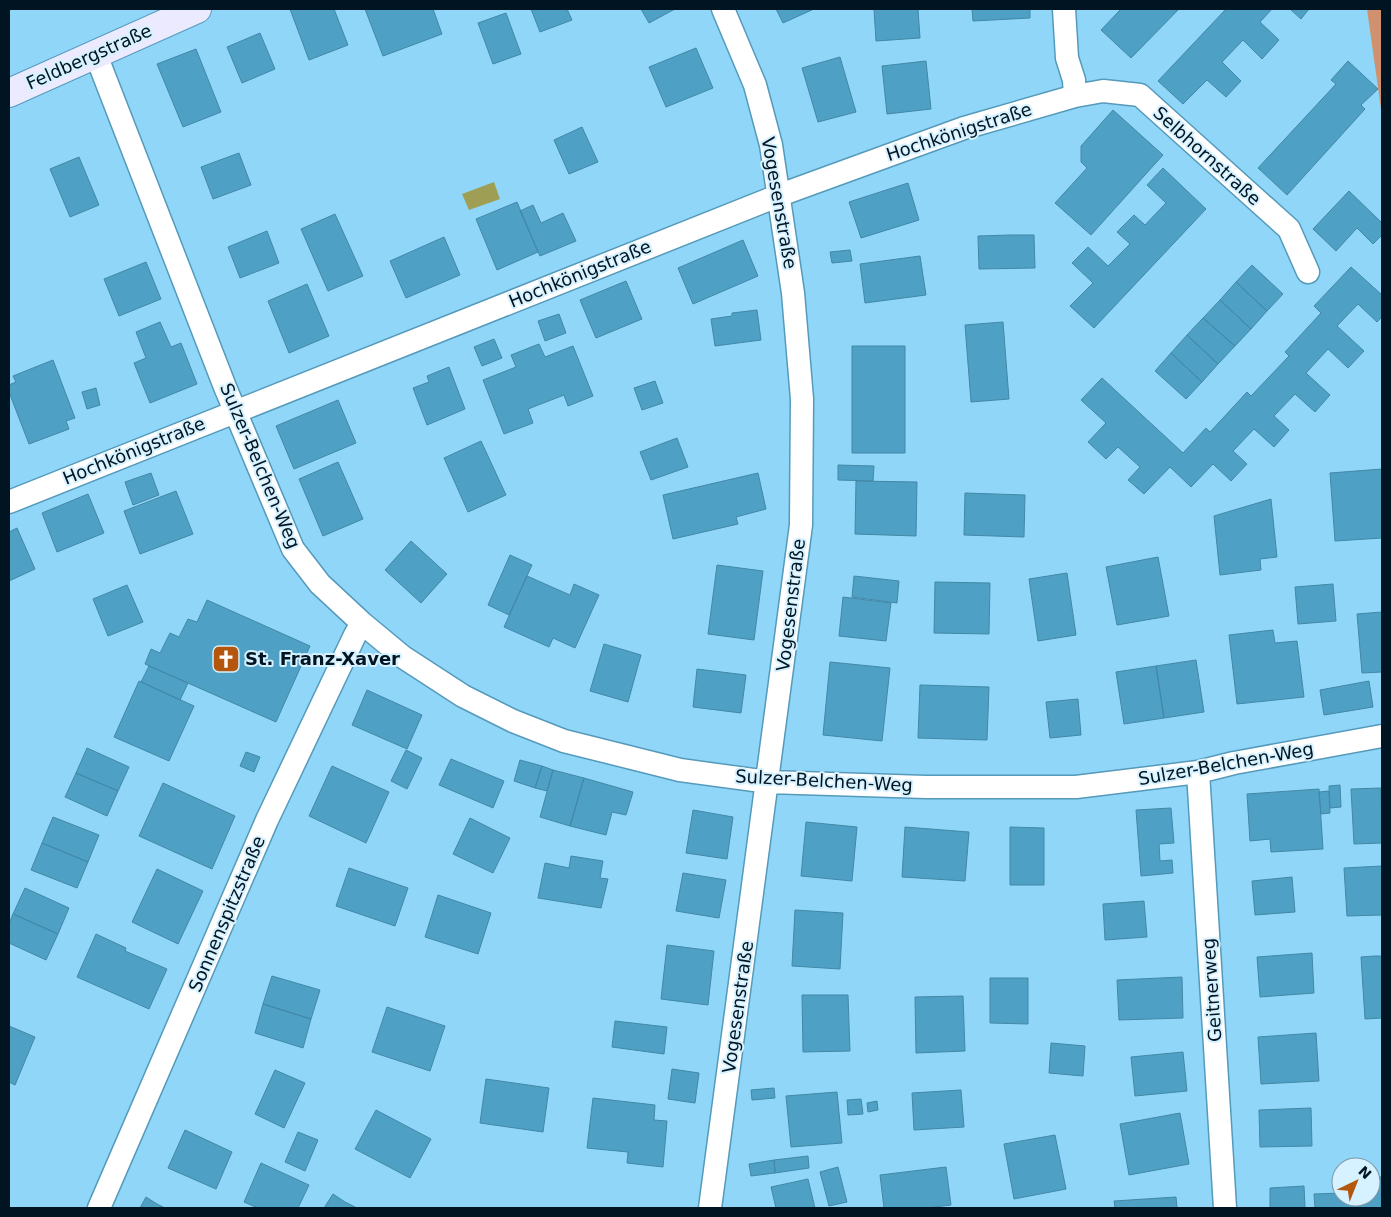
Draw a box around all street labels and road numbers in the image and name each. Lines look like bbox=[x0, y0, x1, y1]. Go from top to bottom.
street label: Feldbergstraße bbox=[23, 19, 155, 94]
street label: Hochkönigstraße bbox=[883, 98, 1034, 165]
street label: Selbhornstraße bbox=[1149, 102, 1265, 209]
street label: Vogesenstraße bbox=[758, 135, 801, 271]
street label: Hochkönigstraße bbox=[506, 235, 654, 312]
street label: Sulzer-Belchen-Weg bbox=[216, 380, 305, 552]
street label: Hochkönigstraße bbox=[60, 412, 208, 489]
street label: Vogesenstraße bbox=[772, 537, 809, 673]
street label: Sulzer-Belchen-Weg bbox=[1137, 738, 1315, 789]
street label: Sulzer-Belchen-Weg bbox=[735, 765, 913, 796]
street label: Sonnenspitzstraße bbox=[184, 833, 269, 995]
street label: Geitnerweg bbox=[1197, 937, 1226, 1043]
street label: Vogesenstraße bbox=[718, 939, 757, 1075]

